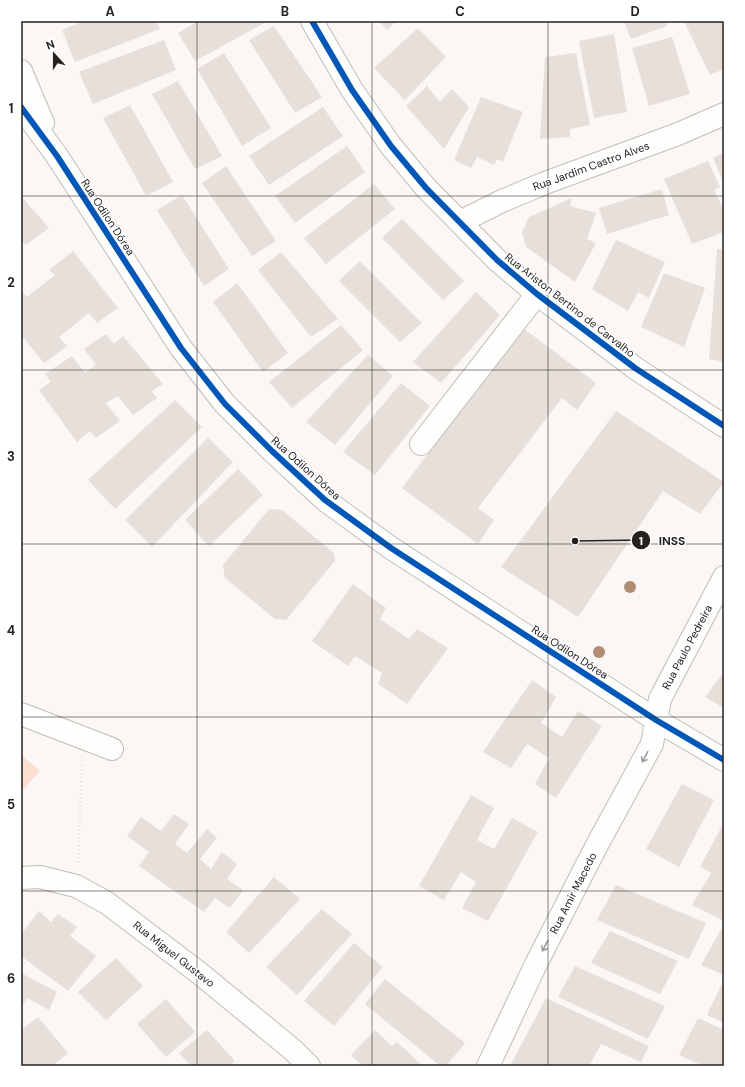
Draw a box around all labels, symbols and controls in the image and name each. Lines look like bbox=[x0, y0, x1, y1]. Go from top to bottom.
text: A bbox=[105, 3, 115, 20]
text: B bbox=[281, 3, 289, 20]
text: C bbox=[455, 3, 465, 20]
text: D bbox=[630, 3, 640, 20]
north arrow bbox=[34, 34, 74, 74]
text: N bbox=[44, 37, 57, 53]
text: 1 bbox=[9, 100, 13, 117]
street label: Rua Jardim Castro Alves bbox=[531, 138, 651, 194]
street label: Rua Odilon Dórea bbox=[78, 176, 138, 258]
street label: Rua Ariston Bertino de Carvalho bbox=[502, 250, 638, 360]
text: 2 bbox=[7, 274, 15, 291]
street label: Rua Odilon Dórea bbox=[269, 433, 343, 503]
text: 3 bbox=[7, 448, 15, 465]
callout: INSS bbox=[631, 528, 693, 552]
text: 1 bbox=[639, 533, 643, 549]
text: INSS bbox=[659, 533, 685, 549]
street label: Rua Paulo Pedreira bbox=[659, 602, 715, 692]
text: 4 bbox=[7, 622, 15, 639]
street label: Rua Odilon Dórea bbox=[529, 622, 611, 682]
one-way arrow bbox=[641, 750, 648, 762]
text: 5 bbox=[7, 796, 15, 813]
street label: Rua Amir Macedo bbox=[546, 850, 600, 936]
street label: Rua Miguel Gustavo bbox=[130, 918, 218, 990]
one-way arrow bbox=[541, 940, 548, 952]
text: 6 bbox=[7, 970, 15, 987]

